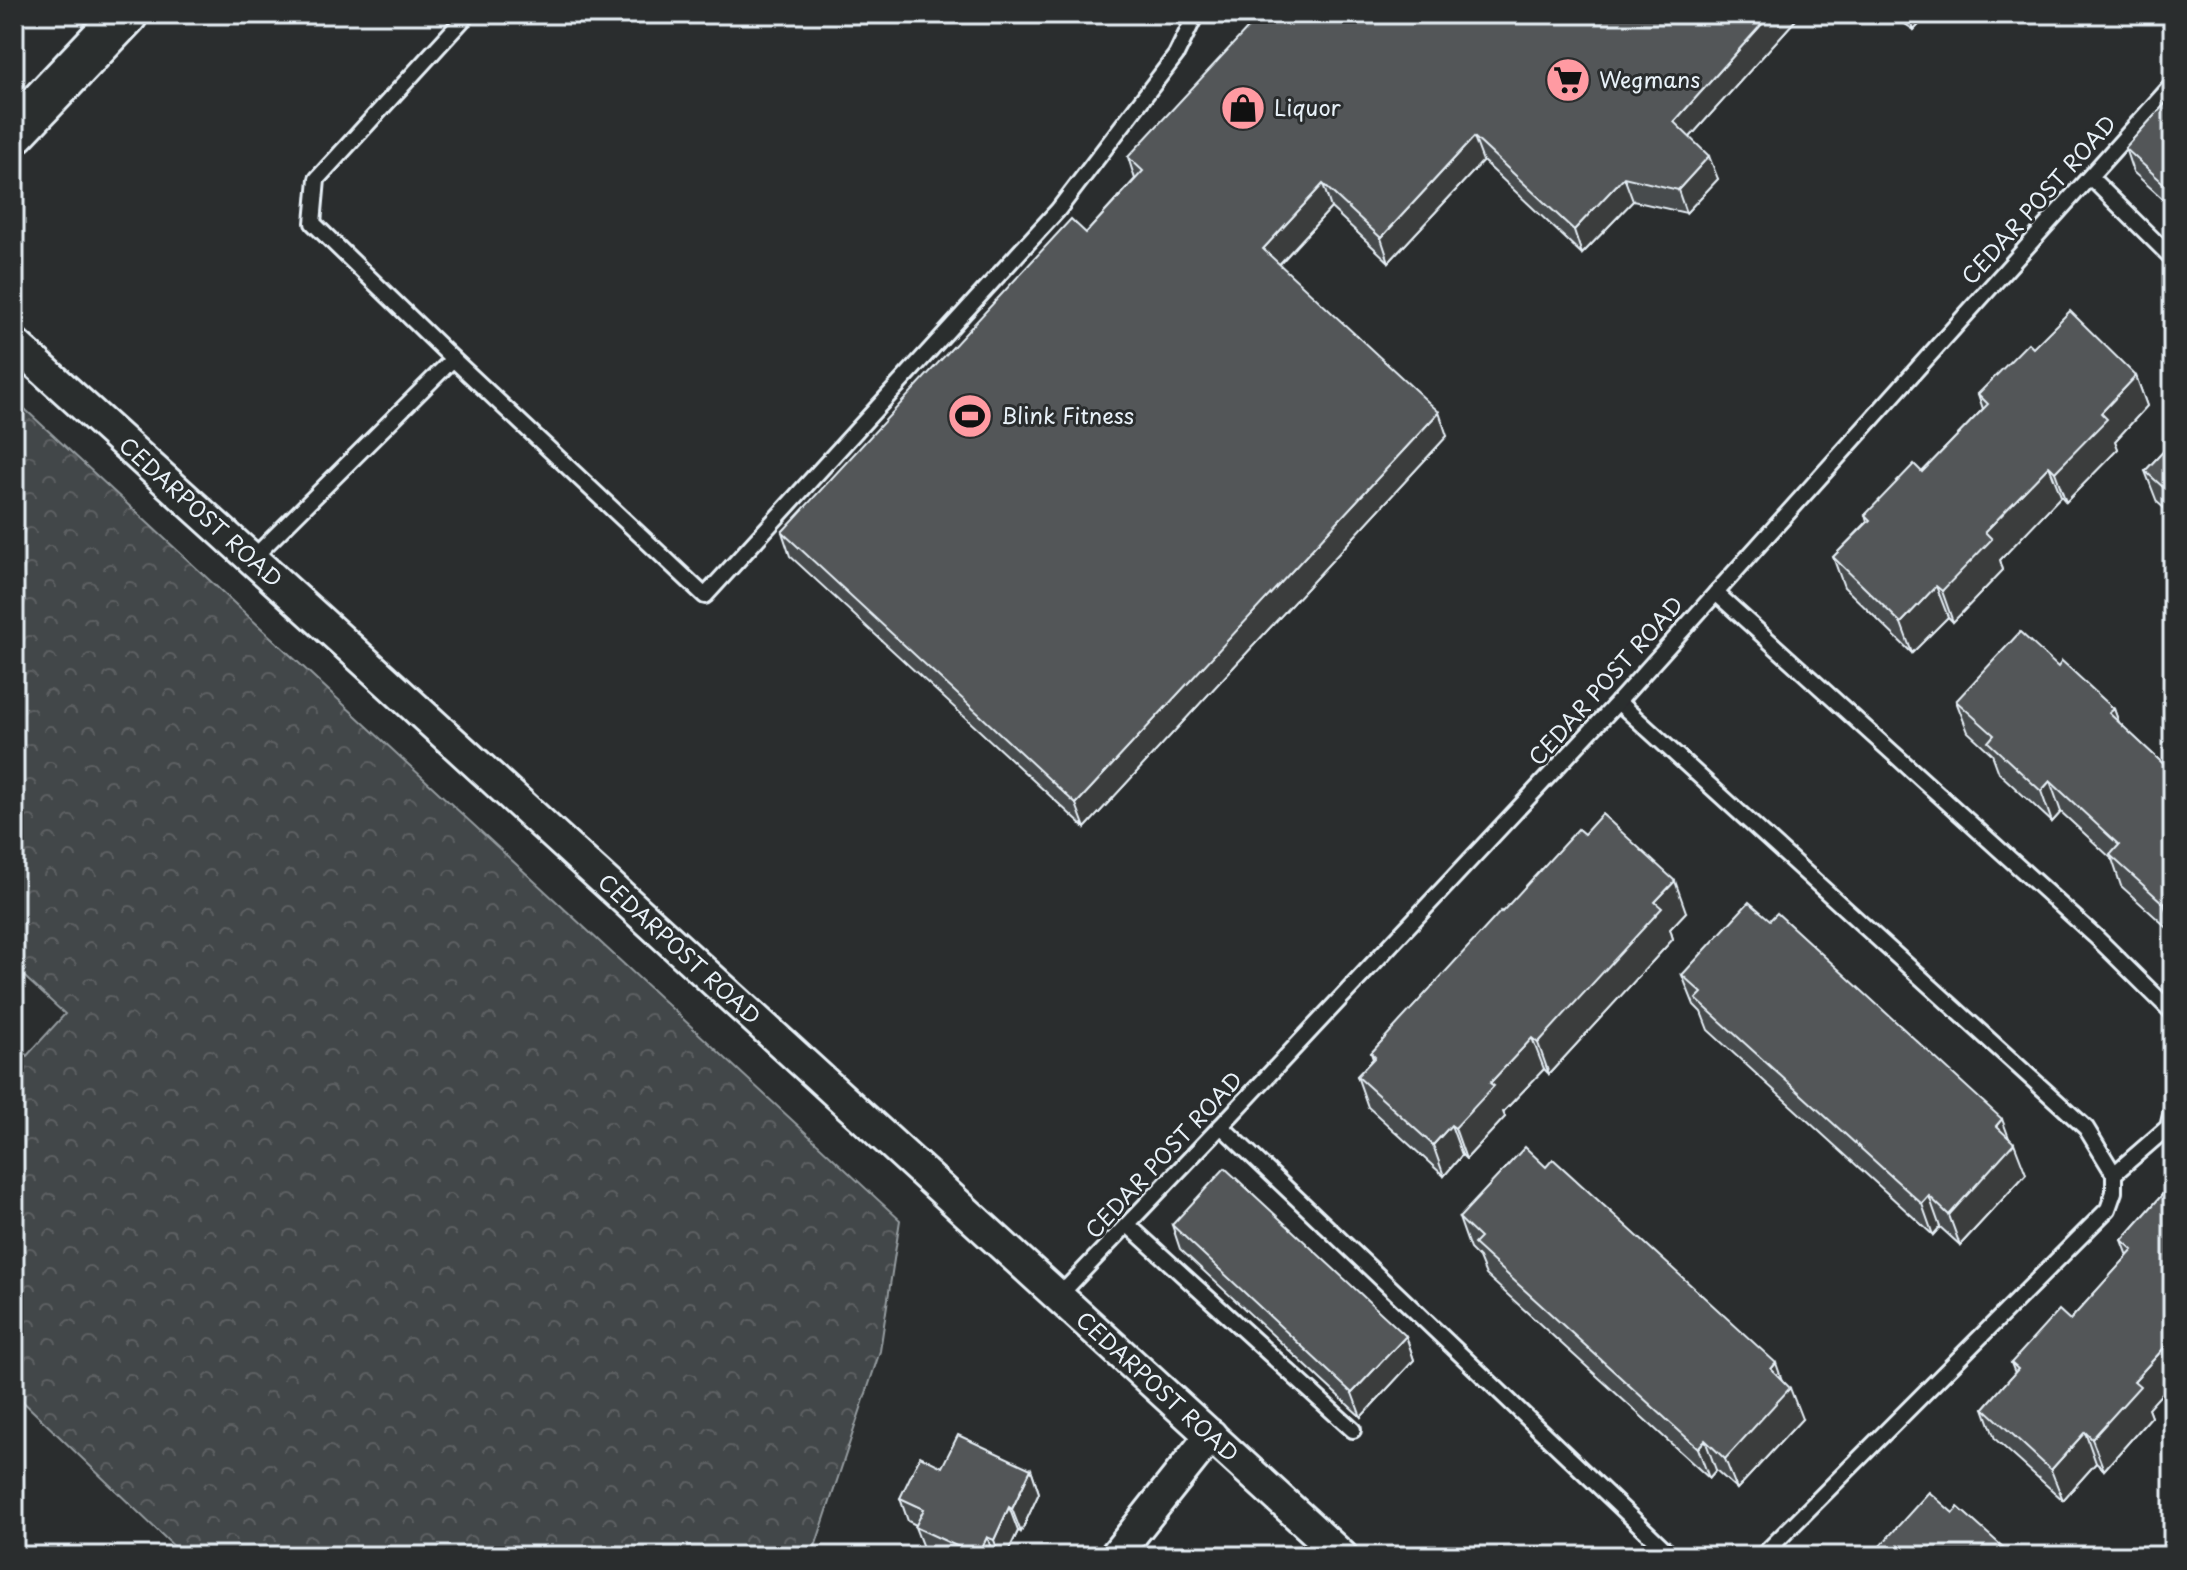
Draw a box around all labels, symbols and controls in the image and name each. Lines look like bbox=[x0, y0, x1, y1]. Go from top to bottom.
supermarket icon: Wegmans bbox=[1544, 56, 1592, 104]
place label: Wegmans bbox=[1599, 62, 1700, 95]
shop icon: Liquor bbox=[1219, 84, 1267, 132]
place label: Liquor bbox=[1274, 90, 1342, 123]
street label: CEDAR POST ROAD bbox=[1953, 107, 2123, 291]
sports icon: Blink Fitness bbox=[946, 392, 994, 440]
place label: Blink Fitness bbox=[1001, 398, 1134, 431]
street label: CEDARPOST ROAD bbox=[113, 428, 291, 594]
street label: CEDAR POST ROAD bbox=[1520, 588, 1690, 772]
street label: CEDARPOST ROAD bbox=[591, 865, 769, 1031]
street label: CEDAR POST ROAD bbox=[1077, 1063, 1249, 1245]
street label: CEDARPOST ROAD bbox=[1069, 1302, 1247, 1469]

